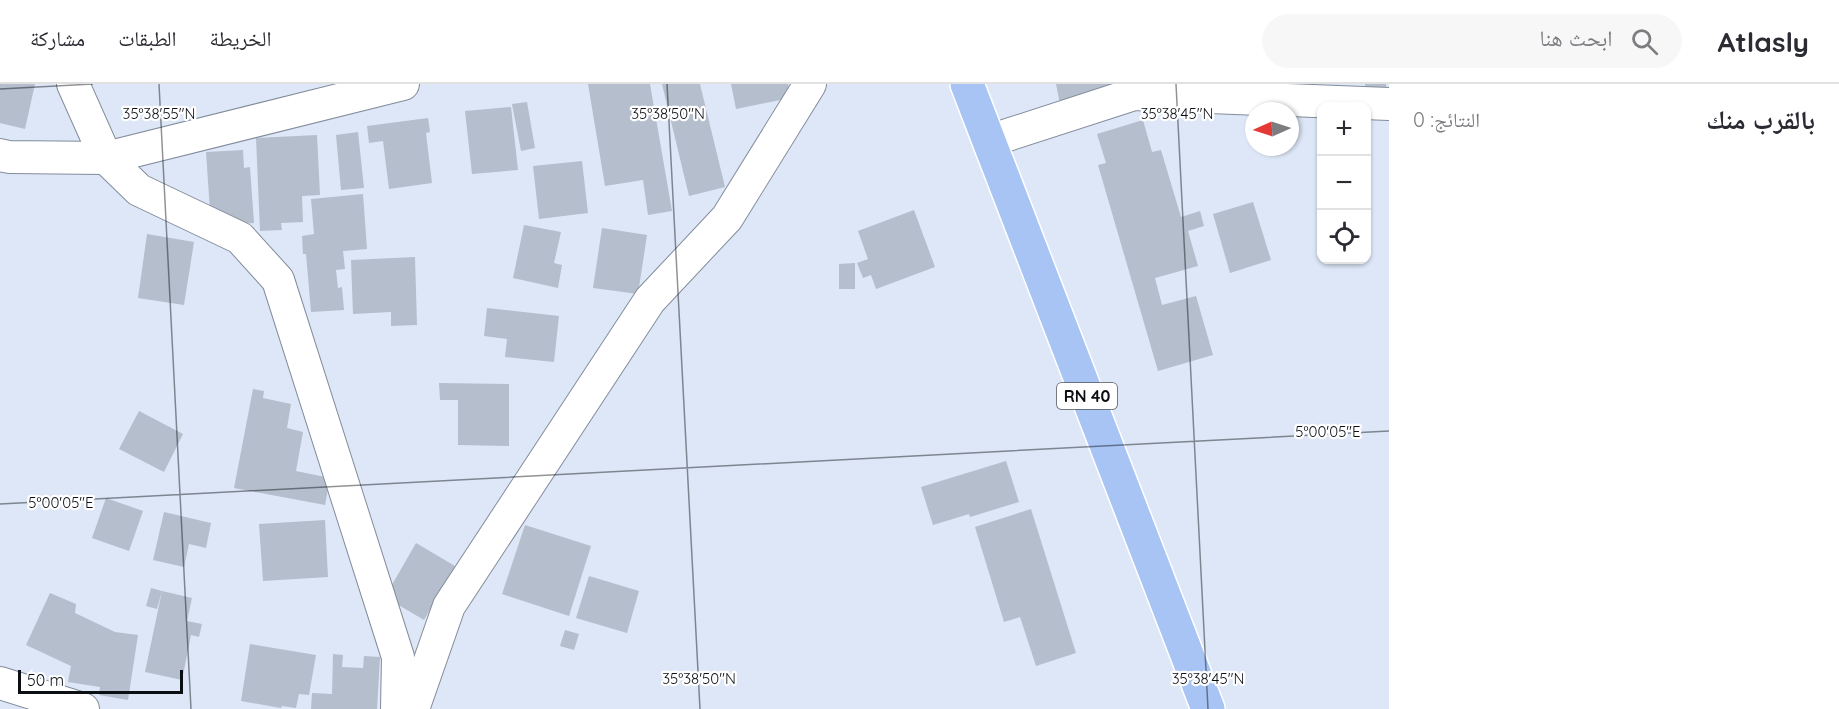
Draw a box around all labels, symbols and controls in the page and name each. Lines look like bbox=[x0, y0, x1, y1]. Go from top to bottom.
search box bbox=[1262, 14, 1682, 68]
text: ابحث هنا bbox=[1539, 24, 1613, 52]
text: Atlasly bbox=[1718, 24, 1809, 59]
text: مشاركة bbox=[30, 25, 85, 51]
text: الطبقات bbox=[118, 25, 177, 51]
text: الخريطة bbox=[210, 25, 271, 51]
icon: search bbox=[1628, 25, 1661, 58]
north arrow bbox=[1245, 102, 1299, 156]
map controls bbox=[1317, 102, 1371, 264]
button: + bbox=[1317, 102, 1371, 156]
text: بالقرب منك bbox=[1706, 103, 1815, 136]
text: 35°38'55"N bbox=[123, 104, 195, 123]
text: 35°38'50"N bbox=[631, 104, 705, 123]
text: 35°38'45"N bbox=[1141, 104, 1213, 123]
text: النتائج: 0 bbox=[1413, 107, 1480, 132]
button: − bbox=[1317, 156, 1371, 210]
button: locate bbox=[1317, 210, 1371, 264]
road number: RN 40 bbox=[1057, 383, 1117, 409]
text: 5°00'05"E bbox=[1295, 422, 1361, 441]
text: 5°00'05"E bbox=[28, 493, 94, 512]
scale bar bbox=[18, 667, 183, 694]
text: 35°38'50"N bbox=[662, 669, 736, 688]
text: 35°38'45"N bbox=[1172, 669, 1244, 688]
text: 50 m bbox=[27, 670, 64, 690]

